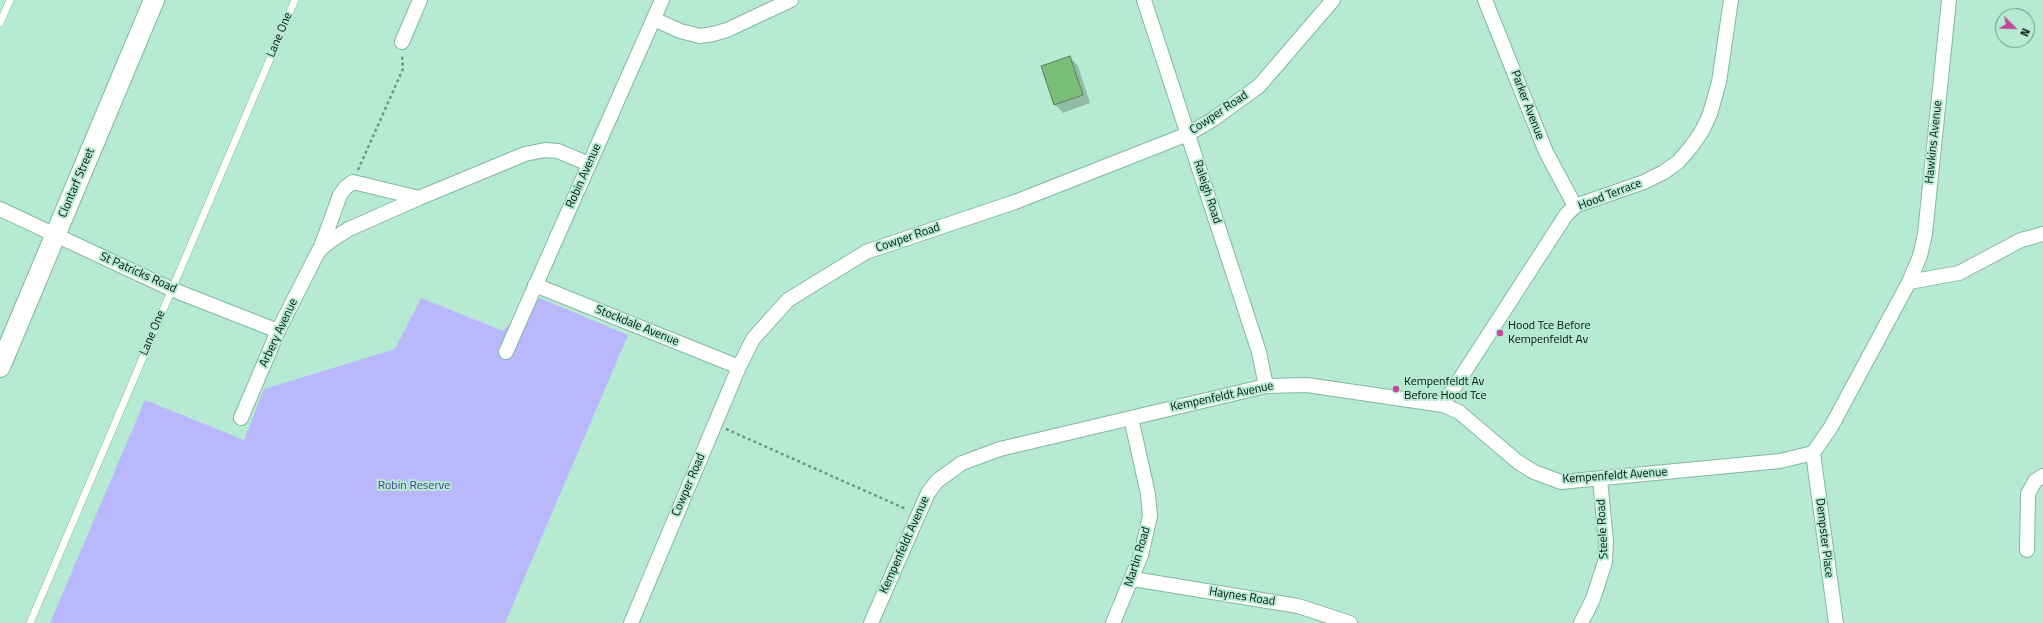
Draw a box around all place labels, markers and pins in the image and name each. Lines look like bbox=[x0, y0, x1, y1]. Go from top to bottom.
place label: Hood Tce Before Kempenfeldt Av bbox=[1508, 319, 1591, 347]
marker: Hood Tce Before Kempenfeldt Av bbox=[1495, 328, 1505, 338]
place label: Kempenfeldt Av Before Hood Tce bbox=[1404, 375, 1487, 403]
marker: Kempenfeldt Av Before Hood Tce bbox=[1391, 384, 1401, 394]

